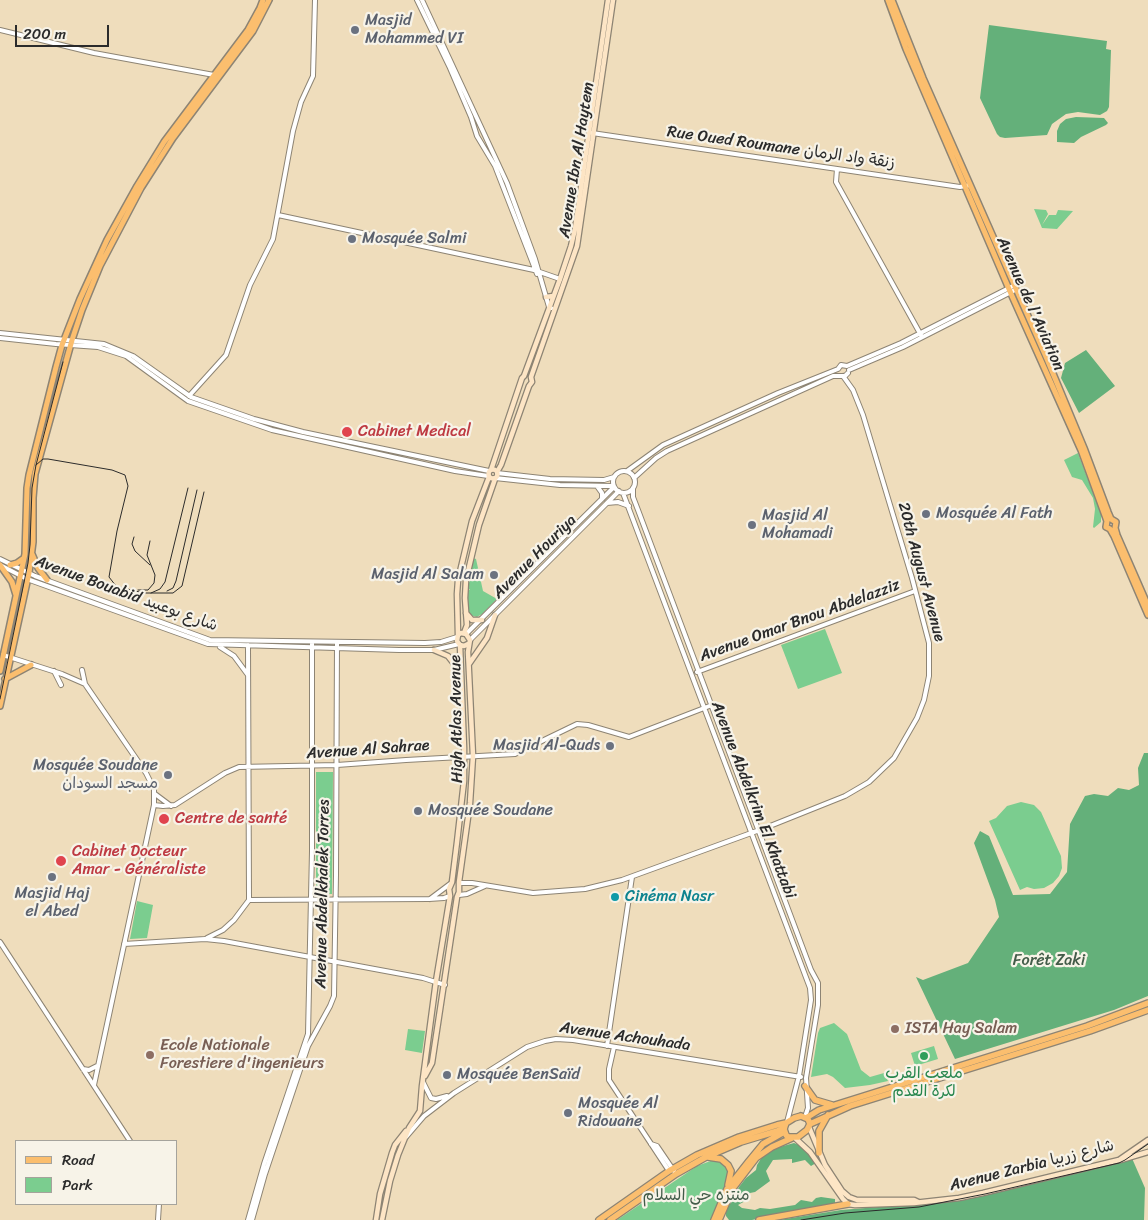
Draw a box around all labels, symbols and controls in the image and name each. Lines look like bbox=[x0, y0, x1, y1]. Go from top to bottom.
place label: Masjid Mohammed VI bbox=[365, 11, 463, 49]
scale bar bbox=[18, 15, 111, 47]
text: 200 m bbox=[23, 21, 66, 47]
marker: Masjid Mohammed VI bbox=[349, 24, 361, 36]
street label: Avenue Ibn Al Haytem bbox=[555, 81, 599, 239]
street label: Rue Oued Roumane زنقة واد الرمان bbox=[666, 122, 896, 174]
place label: Mosquée Salmi bbox=[362, 229, 466, 249]
marker: Mosquée Salmi bbox=[346, 233, 358, 245]
street label: Avenue de l'Aviation bbox=[992, 234, 1068, 374]
place label: Cabinet Medical bbox=[358, 422, 471, 442]
marker: Cabinet Medical bbox=[340, 425, 354, 439]
street label: 20th August Avenue bbox=[893, 500, 949, 644]
place label: Mosquée Al Fath bbox=[936, 504, 1052, 524]
place label: Masjid Al Mohamadi bbox=[762, 506, 833, 544]
marker: Mosquée Al Fath bbox=[920, 508, 932, 520]
street label: Avenue Houriya bbox=[489, 511, 581, 603]
marker: Masjid Al Mohamadi bbox=[746, 519, 758, 531]
street label: Avenue Bouabid شارع بوعبيد bbox=[32, 552, 220, 636]
place label: Masjid Al Salam bbox=[371, 565, 484, 585]
marker: Masjid Al Salam bbox=[488, 569, 500, 581]
street label: Avenue Omar Bnou Abdelazziz bbox=[697, 576, 903, 666]
street label: High Atlas Avenue bbox=[446, 655, 468, 783]
street label: Avenue Abdelkrim El Khattabi bbox=[706, 699, 800, 901]
street label: Avenue Al Sahrae bbox=[306, 736, 430, 764]
place label: Masjid Al-Quds bbox=[493, 736, 600, 756]
marker: Masjid Al-Quds bbox=[604, 740, 616, 752]
place label: Mosquée Soudane مسجد السودان bbox=[33, 756, 158, 794]
marker: Mosquée Soudane مسجد السودان bbox=[162, 769, 174, 781]
street label: Avenue Abdelkhalek Torres bbox=[312, 799, 334, 989]
place label: Mosquée Soudane bbox=[428, 801, 553, 821]
marker: Mosquée Soudane bbox=[412, 805, 424, 817]
place label: Centre de santé bbox=[175, 809, 287, 829]
marker: Centre de santé bbox=[157, 812, 171, 826]
place label: Cabinet Docteur Amar - Généraliste bbox=[72, 842, 206, 880]
marker: Cabinet Docteur Amar - Généraliste bbox=[54, 854, 68, 868]
marker: Masjid Haj el Abed bbox=[46, 871, 58, 883]
place label: Masjid Haj el Abed bbox=[14, 884, 90, 922]
place label: Cinéma Nasr bbox=[625, 887, 714, 907]
marker: Cinéma Nasr bbox=[609, 891, 621, 903]
park label: Forêt Zaki bbox=[1013, 951, 1085, 971]
street label: Avenue Achouhada bbox=[558, 1018, 692, 1056]
place label: ISTA Hay Salam bbox=[905, 1019, 1017, 1039]
marker: ISTA Hay Salam bbox=[889, 1023, 901, 1035]
place label: Ecole Nationale Forestiere d'ingenieurs bbox=[160, 1036, 324, 1074]
marker: Ecole Nationale Forestiere d'ingenieurs bbox=[144, 1049, 156, 1061]
marker: ملعب القرب لكرة القدم bbox=[918, 1050, 930, 1062]
place label: ملعب القرب لكرة القدم bbox=[885, 1064, 963, 1102]
place label: Mosquée BenSaïd bbox=[457, 1065, 580, 1085]
marker: Mosquée BenSaïd bbox=[441, 1069, 453, 1081]
place label: Mosquée Al Ridouane bbox=[578, 1094, 658, 1132]
marker: Mosquée Al Ridouane bbox=[562, 1107, 574, 1119]
street label: Avenue Zarbia شارع زربيا bbox=[948, 1136, 1116, 1196]
legend bbox=[15, 1140, 178, 1205]
text: Road bbox=[62, 1147, 94, 1173]
text: Park bbox=[62, 1172, 93, 1198]
park label: منتزه حي السلام bbox=[643, 1186, 749, 1206]

